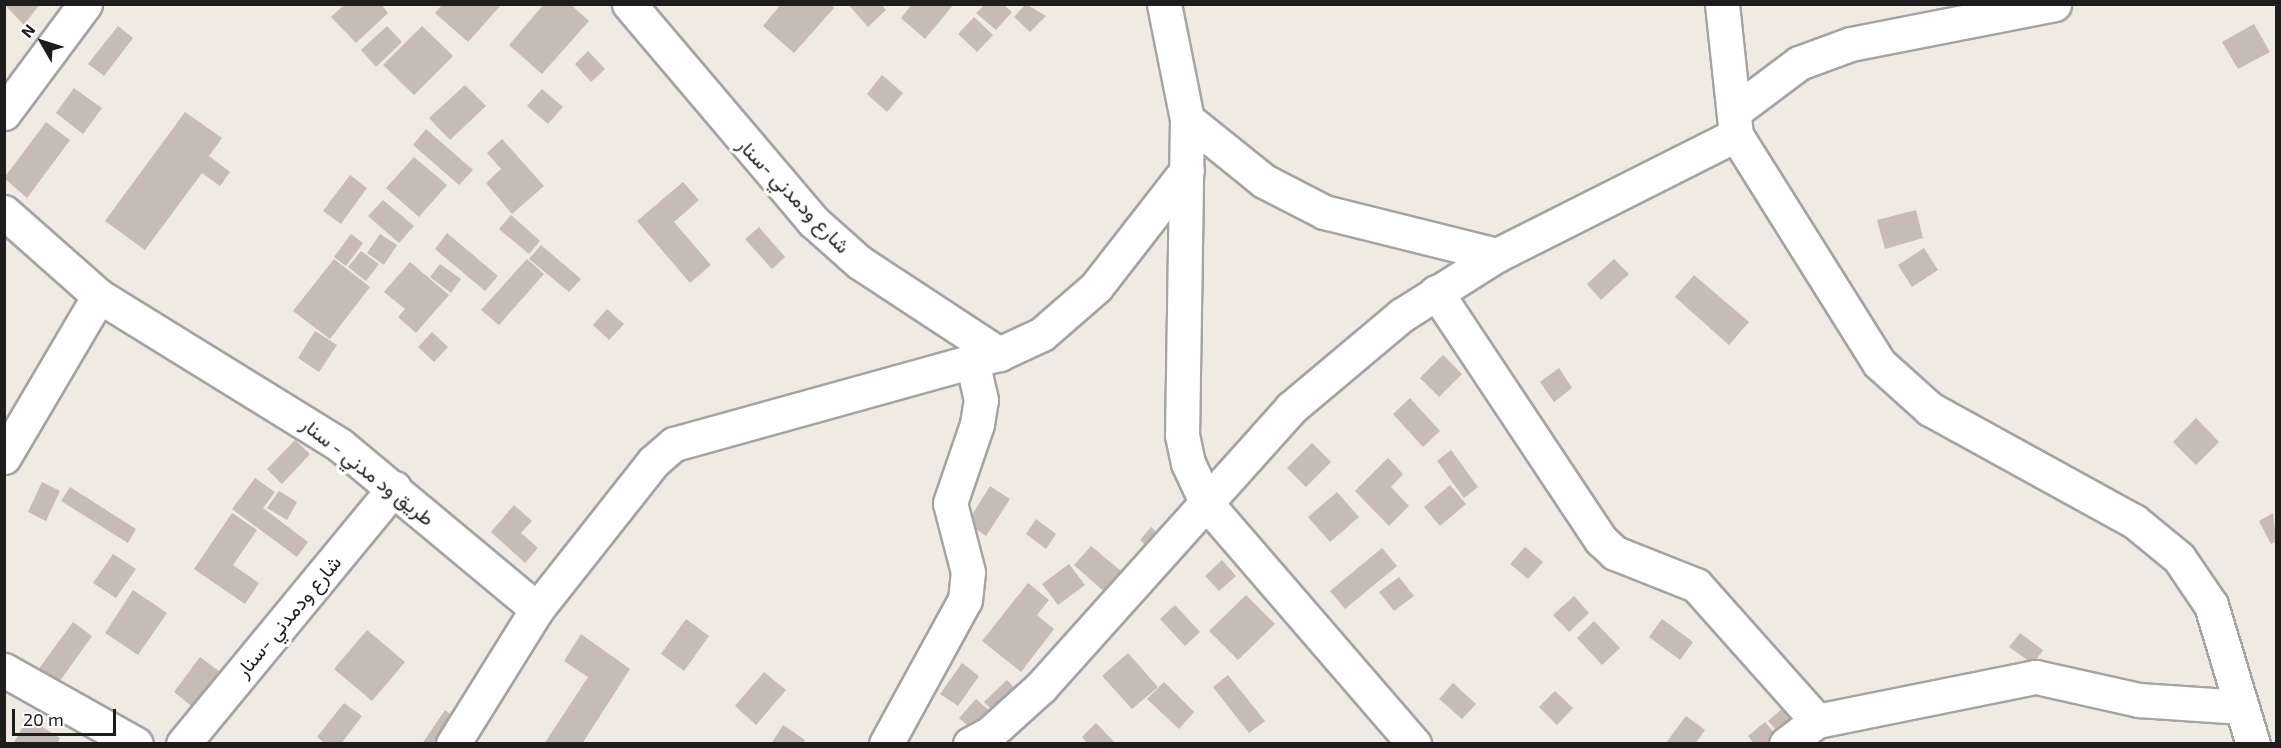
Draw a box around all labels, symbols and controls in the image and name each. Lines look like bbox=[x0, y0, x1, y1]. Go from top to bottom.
north arrow bbox=[12, 12, 72, 72]
text: N bbox=[17, 20, 39, 41]
street label: شارع ودمدني -سنار bbox=[733, 132, 855, 258]
street label: طريق ود مدني - سنار bbox=[297, 412, 439, 530]
street label: شارع ودمدني -سنار bbox=[230, 550, 346, 682]
scale bar bbox=[15, 697, 118, 735]
text: 20 m bbox=[23, 708, 64, 730]

